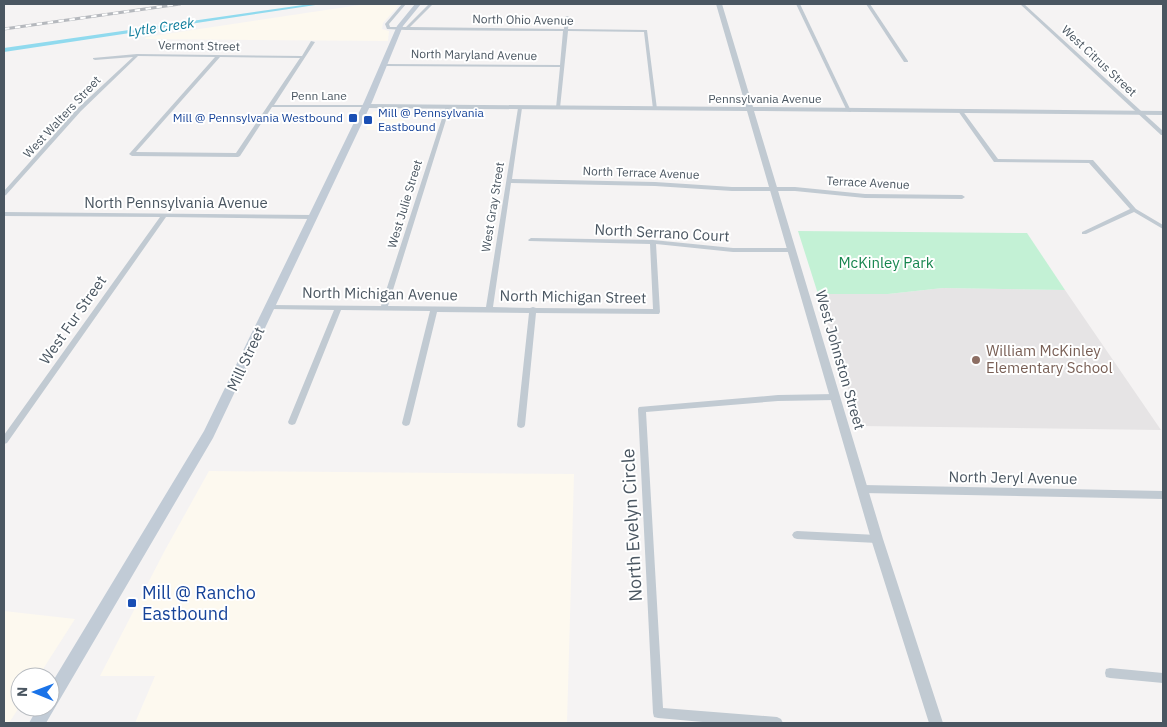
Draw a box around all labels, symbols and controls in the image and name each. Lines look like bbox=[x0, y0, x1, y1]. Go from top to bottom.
street label: North Ohio Avenue bbox=[472, 11, 574, 28]
water label: Lytle Creek bbox=[127, 13, 196, 41]
street label: West Citrus Street bbox=[1059, 22, 1140, 99]
street label: Vermont Street bbox=[158, 37, 240, 54]
street label: North Maryland Avenue bbox=[411, 46, 538, 63]
street label: West Walters Street bbox=[20, 72, 104, 161]
street label: Penn Lane bbox=[291, 88, 347, 103]
street label: Pennsylvania Avenue bbox=[708, 91, 822, 106]
place label: Mill @ Pennsylvania Eastbound bbox=[378, 105, 485, 134]
place label: Mill @ Pennsylvania Westbound bbox=[173, 110, 343, 125]
marker: Mill @ Pennsylvania Westbound bbox=[347, 112, 359, 124]
marker: Mill @ Pennsylvania Eastbound bbox=[362, 114, 374, 126]
street label: West Julie Street bbox=[384, 158, 425, 250]
street label: West Gray Street bbox=[478, 161, 507, 253]
street label: North Terrace Avenue bbox=[582, 163, 700, 182]
street label: Terrace Avenue bbox=[826, 173, 910, 192]
street label: North Pennsylvania Avenue bbox=[84, 193, 268, 212]
street label: North Serrano Court bbox=[594, 219, 730, 246]
park label: McKinley Park bbox=[838, 253, 934, 272]
street label: West Fur Street bbox=[35, 272, 110, 368]
street label: North Michigan Avenue bbox=[302, 283, 458, 304]
street label: North Michigan Street bbox=[499, 286, 647, 307]
street label: West Johnston Street bbox=[811, 288, 870, 432]
street label: Mill Street bbox=[222, 324, 269, 394]
place label: William McKinley Elementary School bbox=[986, 341, 1113, 377]
marker: William McKinley Elementary School bbox=[970, 354, 982, 366]
street label: North Evelyn Circle bbox=[616, 448, 647, 602]
street label: North Jeryl Avenue bbox=[949, 467, 1077, 488]
place label: Mill @ Rancho Eastbound bbox=[142, 581, 256, 625]
marker: Mill @ Rancho Eastbound bbox=[126, 597, 138, 609]
north arrow bbox=[10, 667, 60, 717]
text: N bbox=[13, 687, 31, 697]

